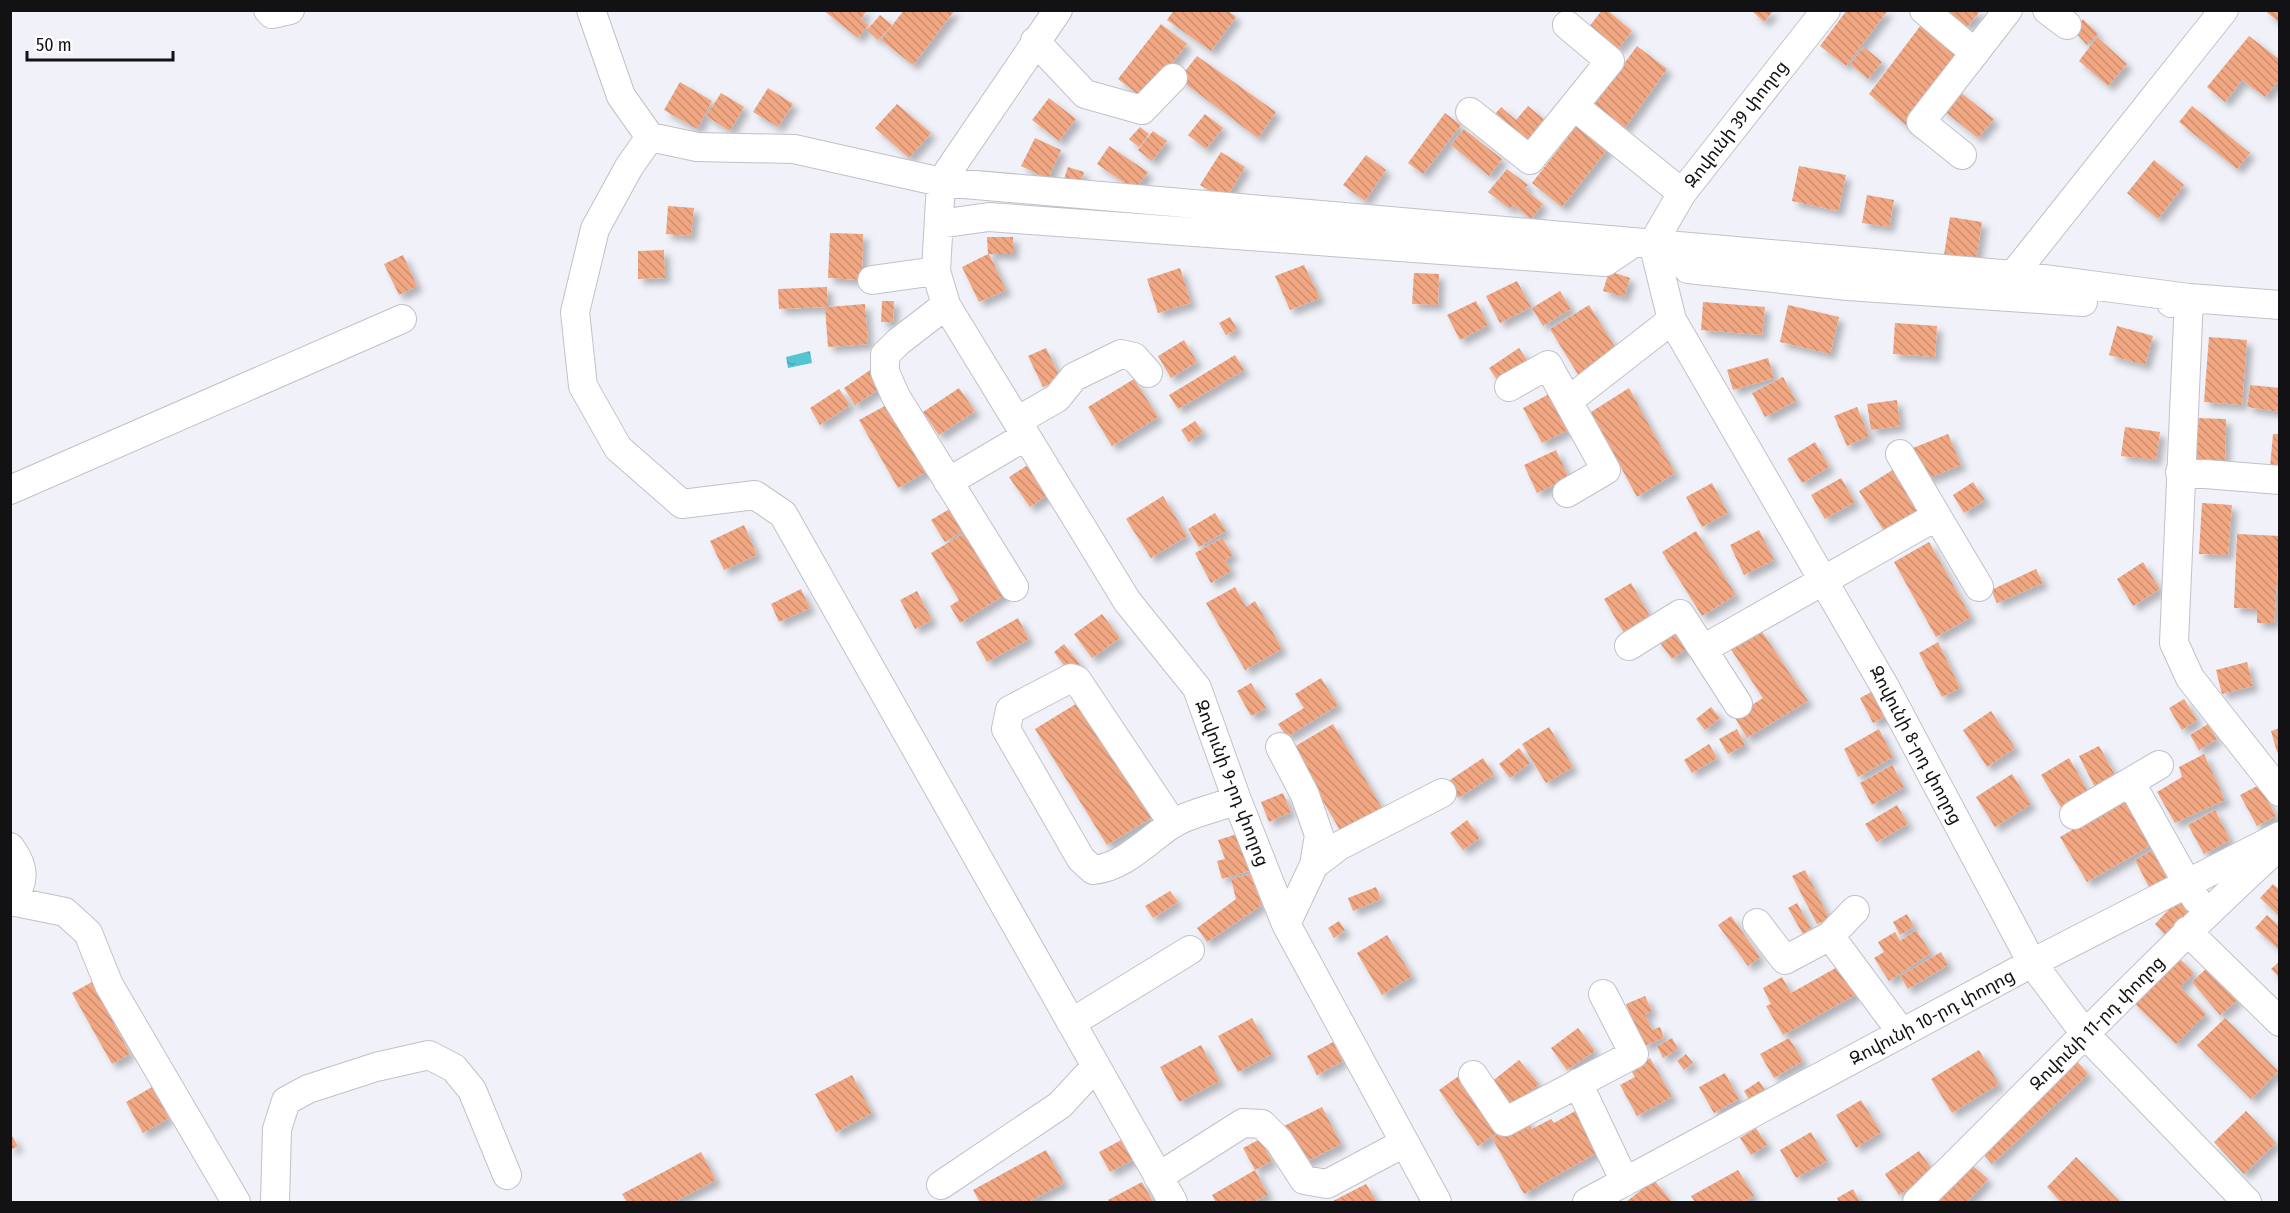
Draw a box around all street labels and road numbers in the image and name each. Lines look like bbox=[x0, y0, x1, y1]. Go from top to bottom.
street label: Զովունի 39 փողոց bbox=[1679, 56, 1793, 192]
street label: Զովունի 8-րդ փողոց bbox=[1865, 662, 1967, 828]
street label: Զովունի 9-րդ փողոց bbox=[1190, 697, 1274, 869]
street label: Զովունի 11-րդ փողոց bbox=[2025, 951, 2169, 1095]
street label: Զովունի 10-րդ փողոց bbox=[1846, 964, 2018, 1070]

